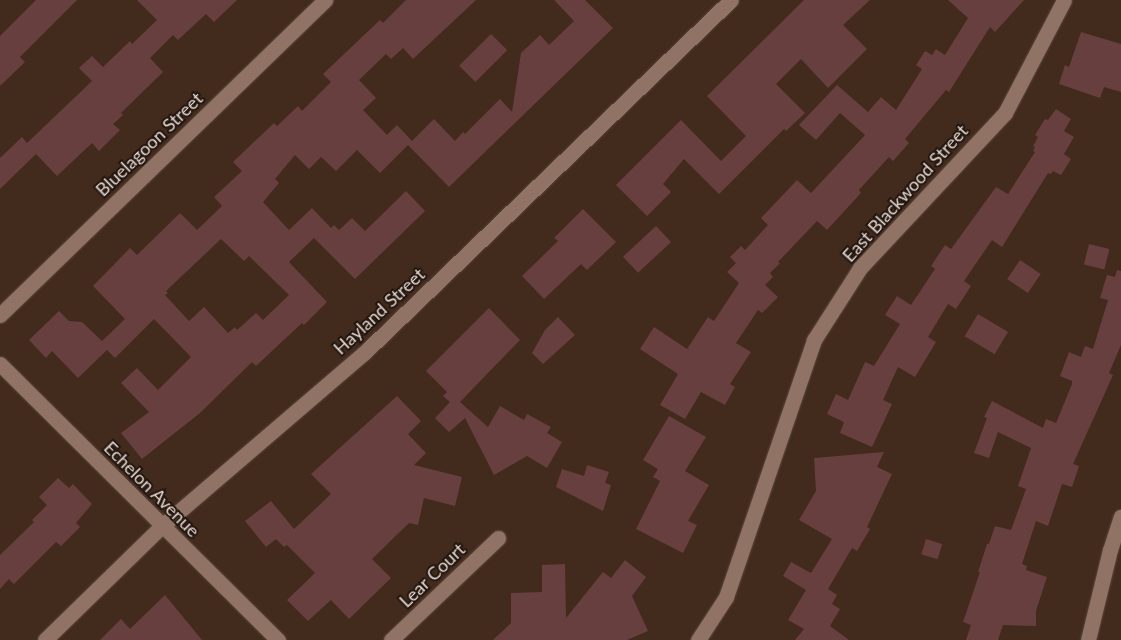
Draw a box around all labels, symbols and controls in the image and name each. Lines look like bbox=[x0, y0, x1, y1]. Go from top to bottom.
street label: Bluelagoon Street bbox=[91, 88, 207, 200]
street label: East Blackwood Street bbox=[838, 120, 972, 266]
street label: Hayland Street bbox=[329, 263, 429, 359]
street label: Echelon Avenue bbox=[100, 437, 204, 541]
street label: Lear Court bbox=[395, 538, 469, 612]

